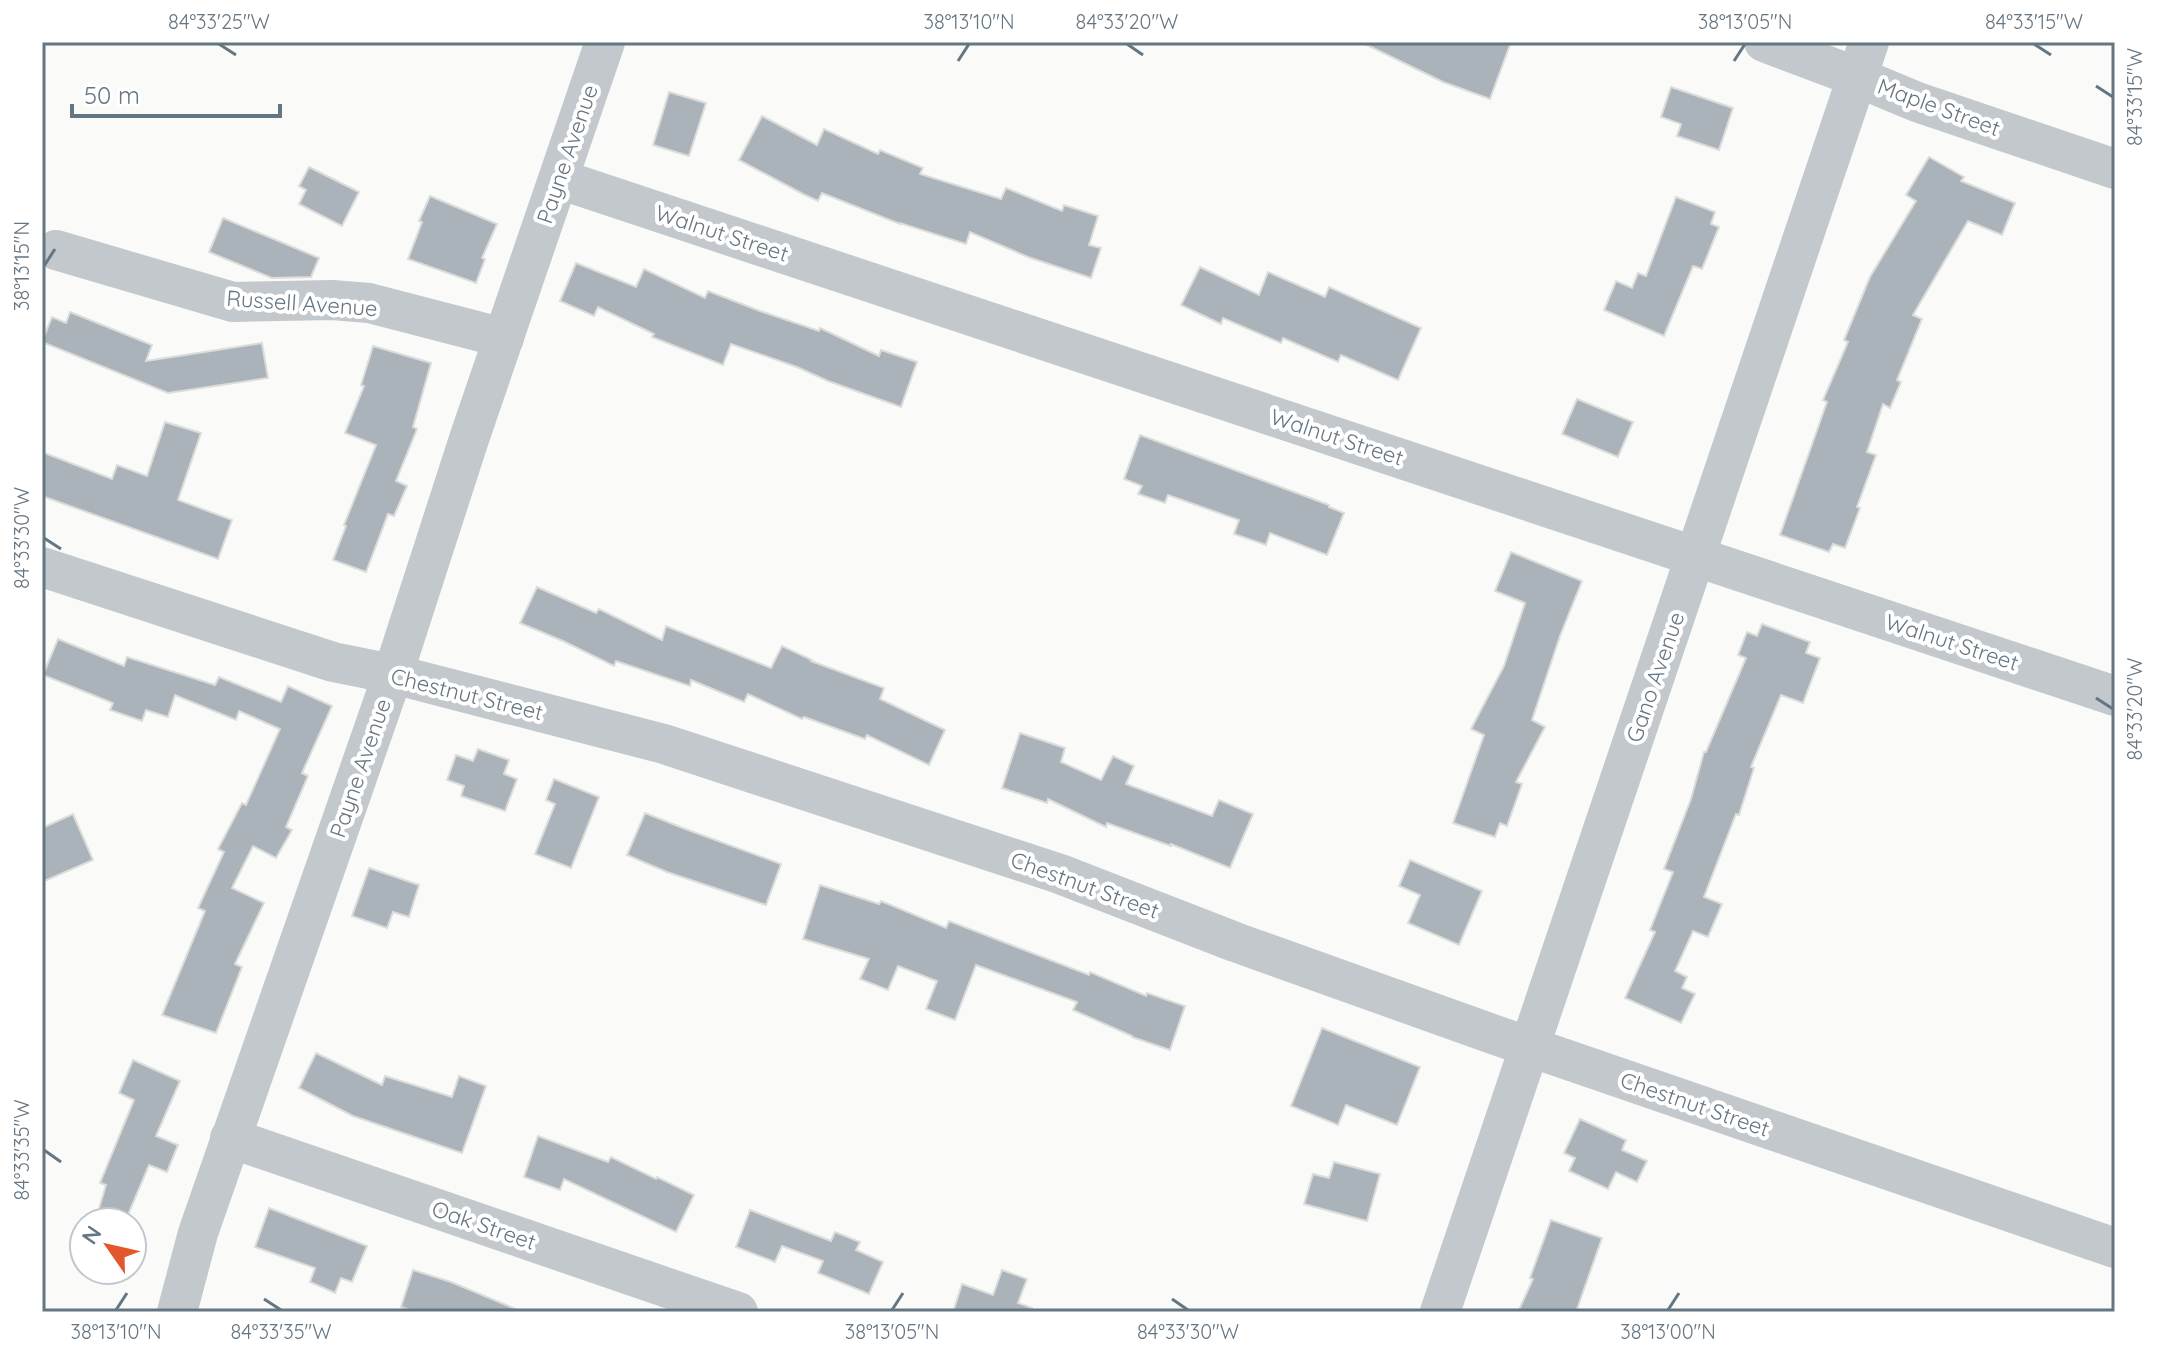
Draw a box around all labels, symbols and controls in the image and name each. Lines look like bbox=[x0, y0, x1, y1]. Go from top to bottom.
text: 84°33'25"W bbox=[168, 9, 270, 34]
text: 38°13'10"N bbox=[923, 9, 1015, 34]
text: 84°33'20"W bbox=[1076, 9, 1178, 34]
text: 38°13'05"N bbox=[1698, 9, 1792, 34]
text: 84°33'15"W bbox=[1985, 9, 2083, 34]
text: 84°33'15"W bbox=[2122, 48, 2147, 146]
scale bar bbox=[72, 68, 280, 118]
street label: Maple Street bbox=[1874, 72, 2004, 142]
text: 50 m bbox=[84, 80, 140, 110]
street label: Payne Avenue bbox=[530, 81, 604, 227]
street label: Walnut Street bbox=[652, 198, 792, 268]
text: 38°13'15"N bbox=[9, 221, 34, 311]
street label: Russell Avenue bbox=[225, 284, 379, 322]
street label: Walnut Street bbox=[1267, 402, 1407, 472]
text: 84°33'30"W bbox=[9, 487, 34, 589]
street label: Walnut Street bbox=[1882, 607, 2022, 677]
street label: Gano Avenue bbox=[1620, 608, 1690, 746]
text: 84°33'20"W bbox=[2122, 658, 2147, 760]
street label: Chestnut Street bbox=[388, 662, 546, 726]
street label: Payne Avenue bbox=[323, 695, 397, 841]
street label: Chestnut Street bbox=[1007, 845, 1163, 925]
street label: Chestnut Street bbox=[1617, 1065, 1773, 1143]
text: 84°33'35"W bbox=[9, 1099, 34, 1201]
street label: Oak Street bbox=[428, 1194, 540, 1256]
north arrow bbox=[68, 1206, 148, 1286]
text: N bbox=[75, 1220, 108, 1249]
text: 38°13'10"N bbox=[70, 1319, 162, 1344]
text: 84°33'35"W bbox=[230, 1319, 332, 1344]
text: 38°13'05"N bbox=[845, 1319, 939, 1344]
text: 84°33'30"W bbox=[1137, 1319, 1239, 1344]
text: 38°13'00"N bbox=[1620, 1319, 1716, 1344]

